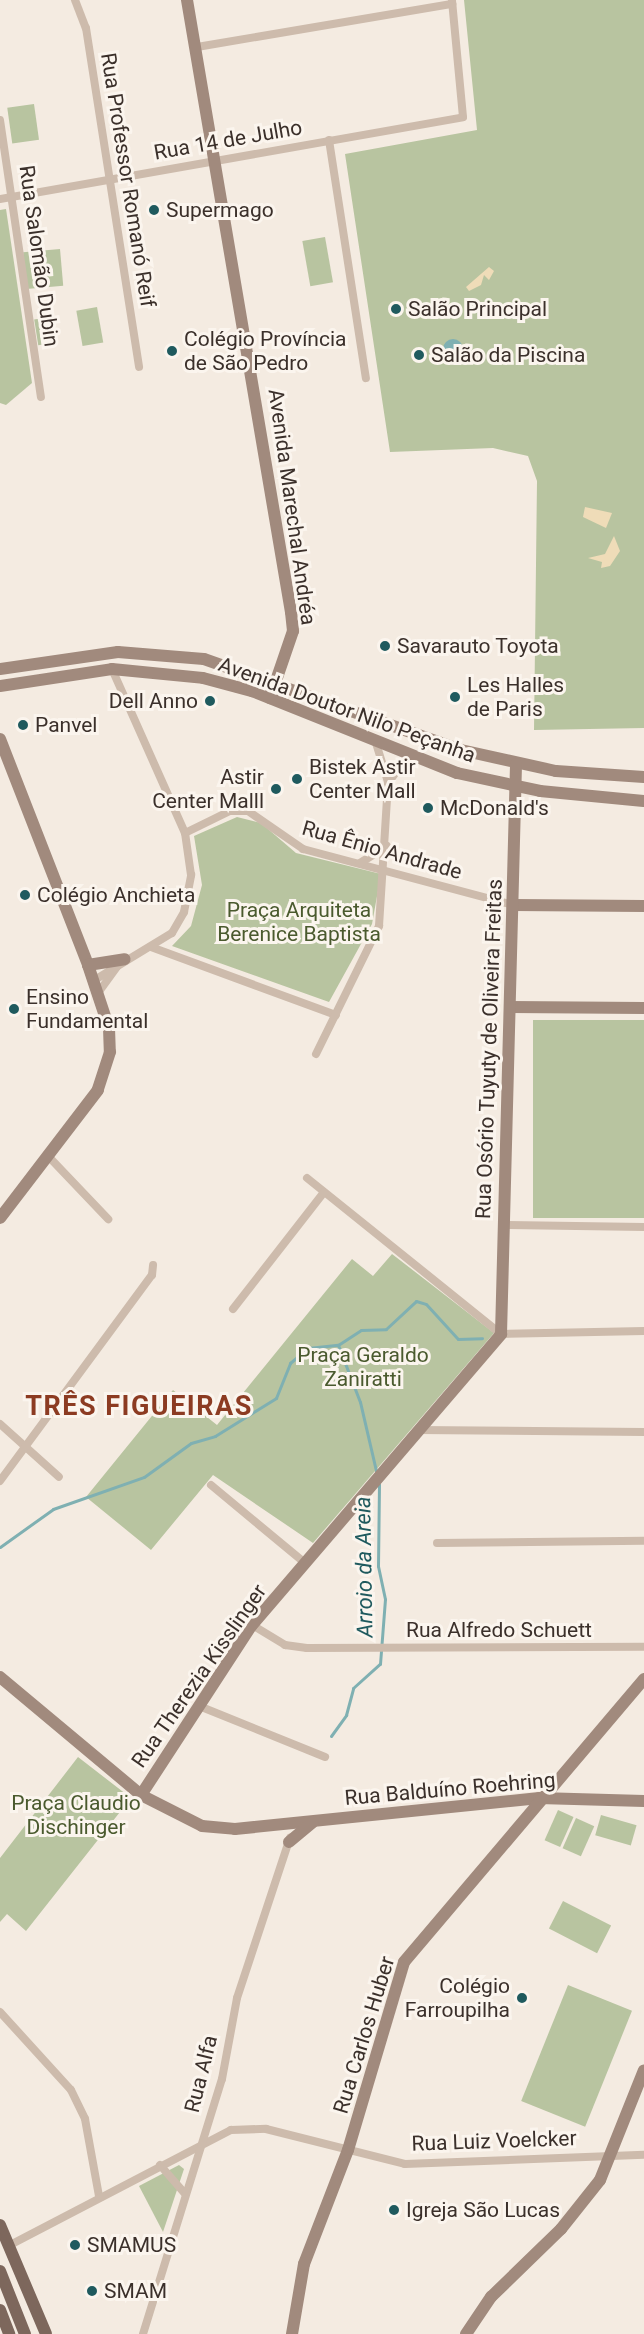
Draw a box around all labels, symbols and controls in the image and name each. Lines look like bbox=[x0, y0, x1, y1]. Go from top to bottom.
street label: Rua Professor Romanó Reif bbox=[95, 51, 161, 309]
street label: Rua 14 de Julho bbox=[152, 115, 304, 165]
street label: Rua Salomão Dubin bbox=[14, 164, 64, 348]
place label: Supermago bbox=[166, 197, 274, 223]
marker: Supermago bbox=[147, 203, 161, 217]
place label: Salão Principal bbox=[408, 296, 547, 322]
marker: Salão Principal bbox=[389, 302, 403, 316]
place label: Colégio Província de São Pedro bbox=[184, 326, 346, 376]
place label: Salão da Piscina bbox=[431, 342, 585, 368]
marker: Colégio Província de São Pedro bbox=[165, 344, 179, 358]
marker: Salão da Piscina bbox=[412, 348, 426, 362]
street label: Avenida Marechal Andréa bbox=[263, 387, 321, 627]
place label: Savarauto Toyota bbox=[397, 633, 559, 659]
marker: Savarauto Toyota bbox=[378, 639, 392, 653]
street label: Avenida Doutor Nilo Peçanha bbox=[215, 652, 479, 768]
place label: Les Halles de Paris bbox=[467, 672, 564, 722]
place label: Dell Anno bbox=[109, 688, 198, 714]
marker: Les Halles de Paris bbox=[448, 690, 462, 704]
marker: Dell Anno bbox=[203, 694, 217, 708]
place label: Panvel bbox=[35, 712, 97, 738]
marker: Panvel bbox=[16, 718, 30, 732]
place label: Bistek Astir Center Mall bbox=[309, 754, 416, 804]
place label: Astir Center Malll bbox=[152, 764, 264, 814]
marker: Bistek Astir Center Mall bbox=[290, 772, 304, 786]
marker: Astir Center Malll bbox=[269, 782, 283, 796]
place label: McDonald's bbox=[440, 795, 549, 821]
marker: McDonald's bbox=[421, 801, 435, 815]
street label: Rua Ênio Andrade bbox=[299, 815, 465, 885]
street label: Rua Osório Tuyuty de Oliveira Freitas bbox=[470, 878, 508, 1220]
place label: Colégio Anchieta bbox=[37, 882, 195, 908]
marker: Colégio Anchieta bbox=[18, 888, 32, 902]
park label: Praça Arquiteta Berenice Baptista bbox=[217, 897, 381, 947]
place label: Ensino Fundamental bbox=[26, 984, 148, 1034]
marker: Ensino Fundamental bbox=[7, 1002, 21, 1016]
park label: Praça Geraldo Zaniratti bbox=[297, 1342, 429, 1392]
district label: TRÊS FIGUEIRAS bbox=[25, 1391, 253, 1423]
water label: Arroio da Areia bbox=[350, 1496, 378, 1638]
street label: Rua Therezia Kisslinger bbox=[126, 1579, 272, 1773]
street label: Rua Alfredo Schuett bbox=[406, 1617, 592, 1643]
street label: Rua Balduíno Roehring bbox=[344, 1767, 556, 1811]
park label: Praça Claudio Dischinger bbox=[11, 1790, 141, 1840]
street label: Rua Carlos Huber bbox=[328, 1953, 400, 2117]
place label: Colégio Farroupilha bbox=[405, 1973, 510, 2023]
marker: Colégio Farroupilha bbox=[515, 1991, 529, 2005]
street label: Rua Alfa bbox=[179, 2033, 223, 2115]
street label: Rua Luiz Voelcker bbox=[411, 2126, 577, 2156]
place label: Igreja São Lucas bbox=[406, 2197, 560, 2223]
marker: Igreja São Lucas bbox=[387, 2203, 401, 2217]
place label: SMAMUS bbox=[87, 2232, 176, 2258]
marker: SMAMUS bbox=[68, 2238, 82, 2252]
place label: SMAM bbox=[104, 2278, 167, 2304]
marker: SMAM bbox=[85, 2284, 99, 2298]

